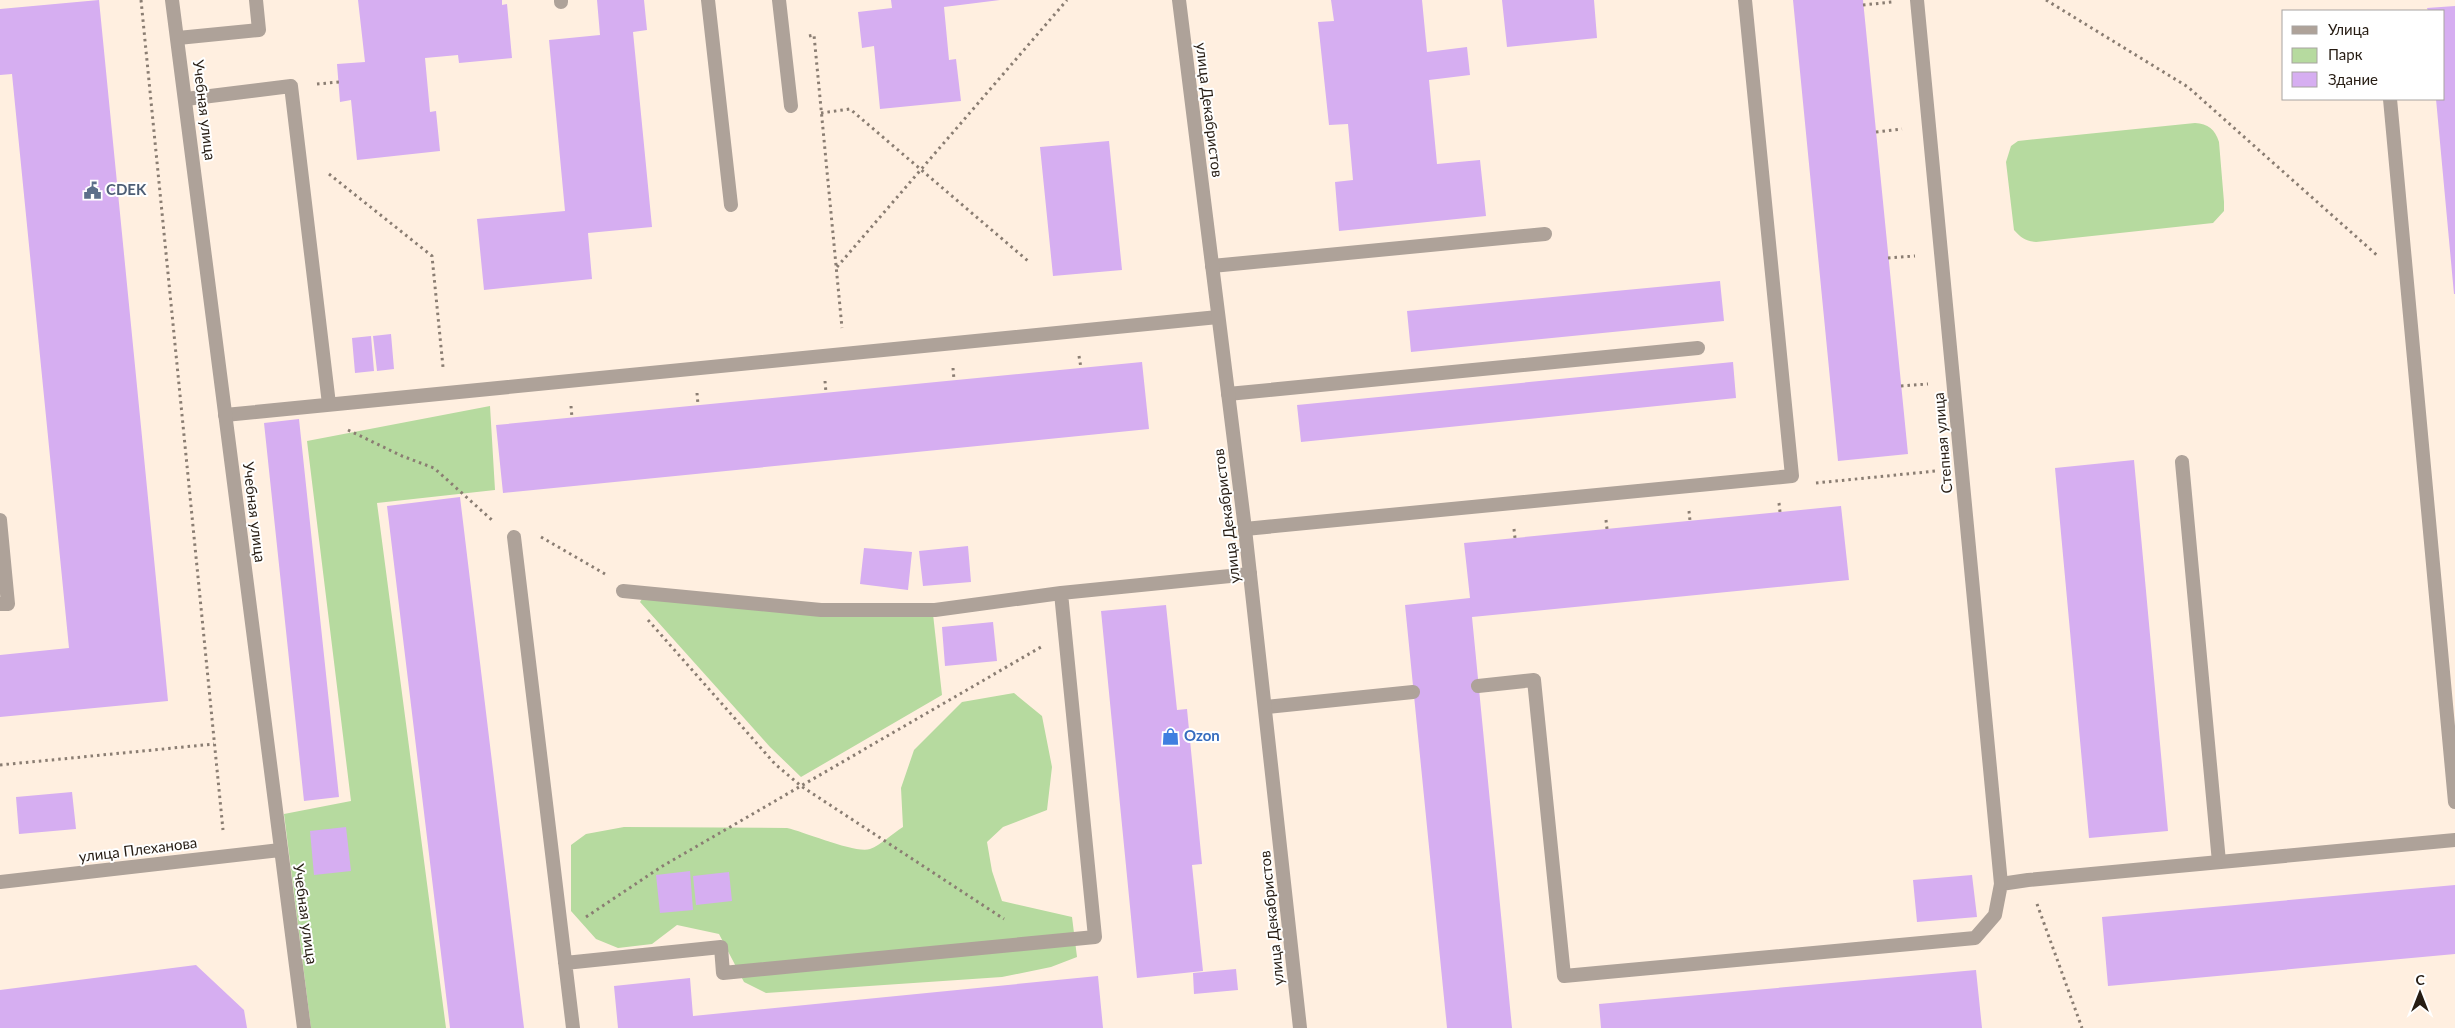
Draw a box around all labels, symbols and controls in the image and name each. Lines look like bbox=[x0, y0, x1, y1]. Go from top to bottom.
legend bbox=[2282, 10, 2445, 100]
text: Улица bbox=[2328, 20, 2369, 38]
street label: улица Декабристов bbox=[1193, 42, 1227, 178]
text: Парк bbox=[2328, 45, 2363, 63]
street label: Учебная улица bbox=[190, 59, 220, 161]
text: Здание bbox=[2328, 70, 2378, 88]
public building icon: CDEK bbox=[82, 180, 102, 200]
place label: CDEK bbox=[106, 180, 147, 198]
street label: Степная улица bbox=[1929, 392, 1955, 494]
street label: улица Декабристов bbox=[1209, 448, 1243, 584]
street label: Учебная улица bbox=[240, 461, 270, 563]
shop icon: Ozon bbox=[1160, 726, 1180, 746]
place label: Ozon bbox=[1184, 726, 1220, 744]
street label: улица Плеханова bbox=[78, 833, 198, 865]
street label: улица Декабристов bbox=[1255, 850, 1287, 986]
street label: Учебная улица bbox=[290, 863, 322, 965]
north arrow bbox=[2395, 968, 2445, 1018]
text: С bbox=[2415, 971, 2425, 988]

